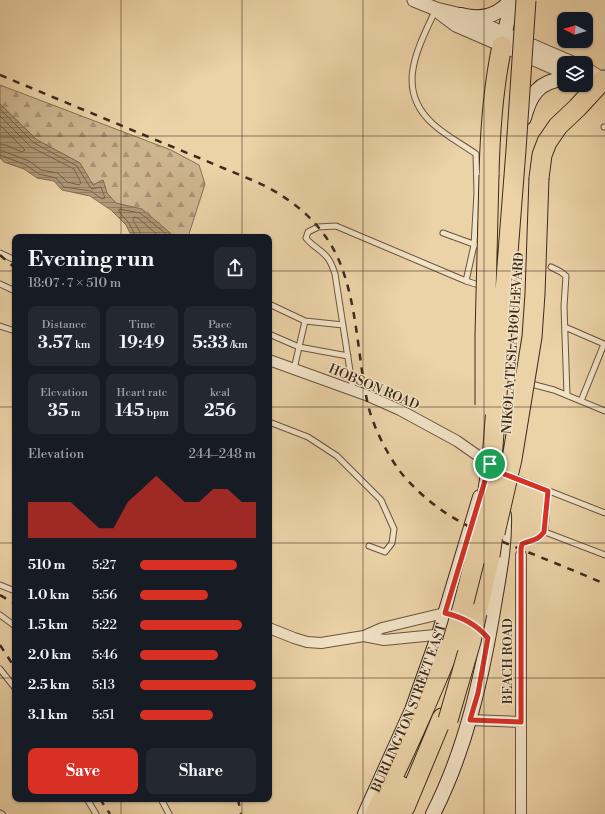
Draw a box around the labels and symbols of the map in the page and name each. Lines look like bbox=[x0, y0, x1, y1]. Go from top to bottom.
north arrow bbox=[557, 12, 593, 48]
street label: NIKOLA TESLA BOULEVARD bbox=[499, 251, 527, 435]
street label: HOBSON ROAD bbox=[326, 361, 422, 413]
pin bbox=[473, 447, 507, 481]
street label: BEACH ROAD bbox=[500, 618, 516, 705]
street label: BURLINGTON STREET EAST bbox=[367, 622, 450, 796]

